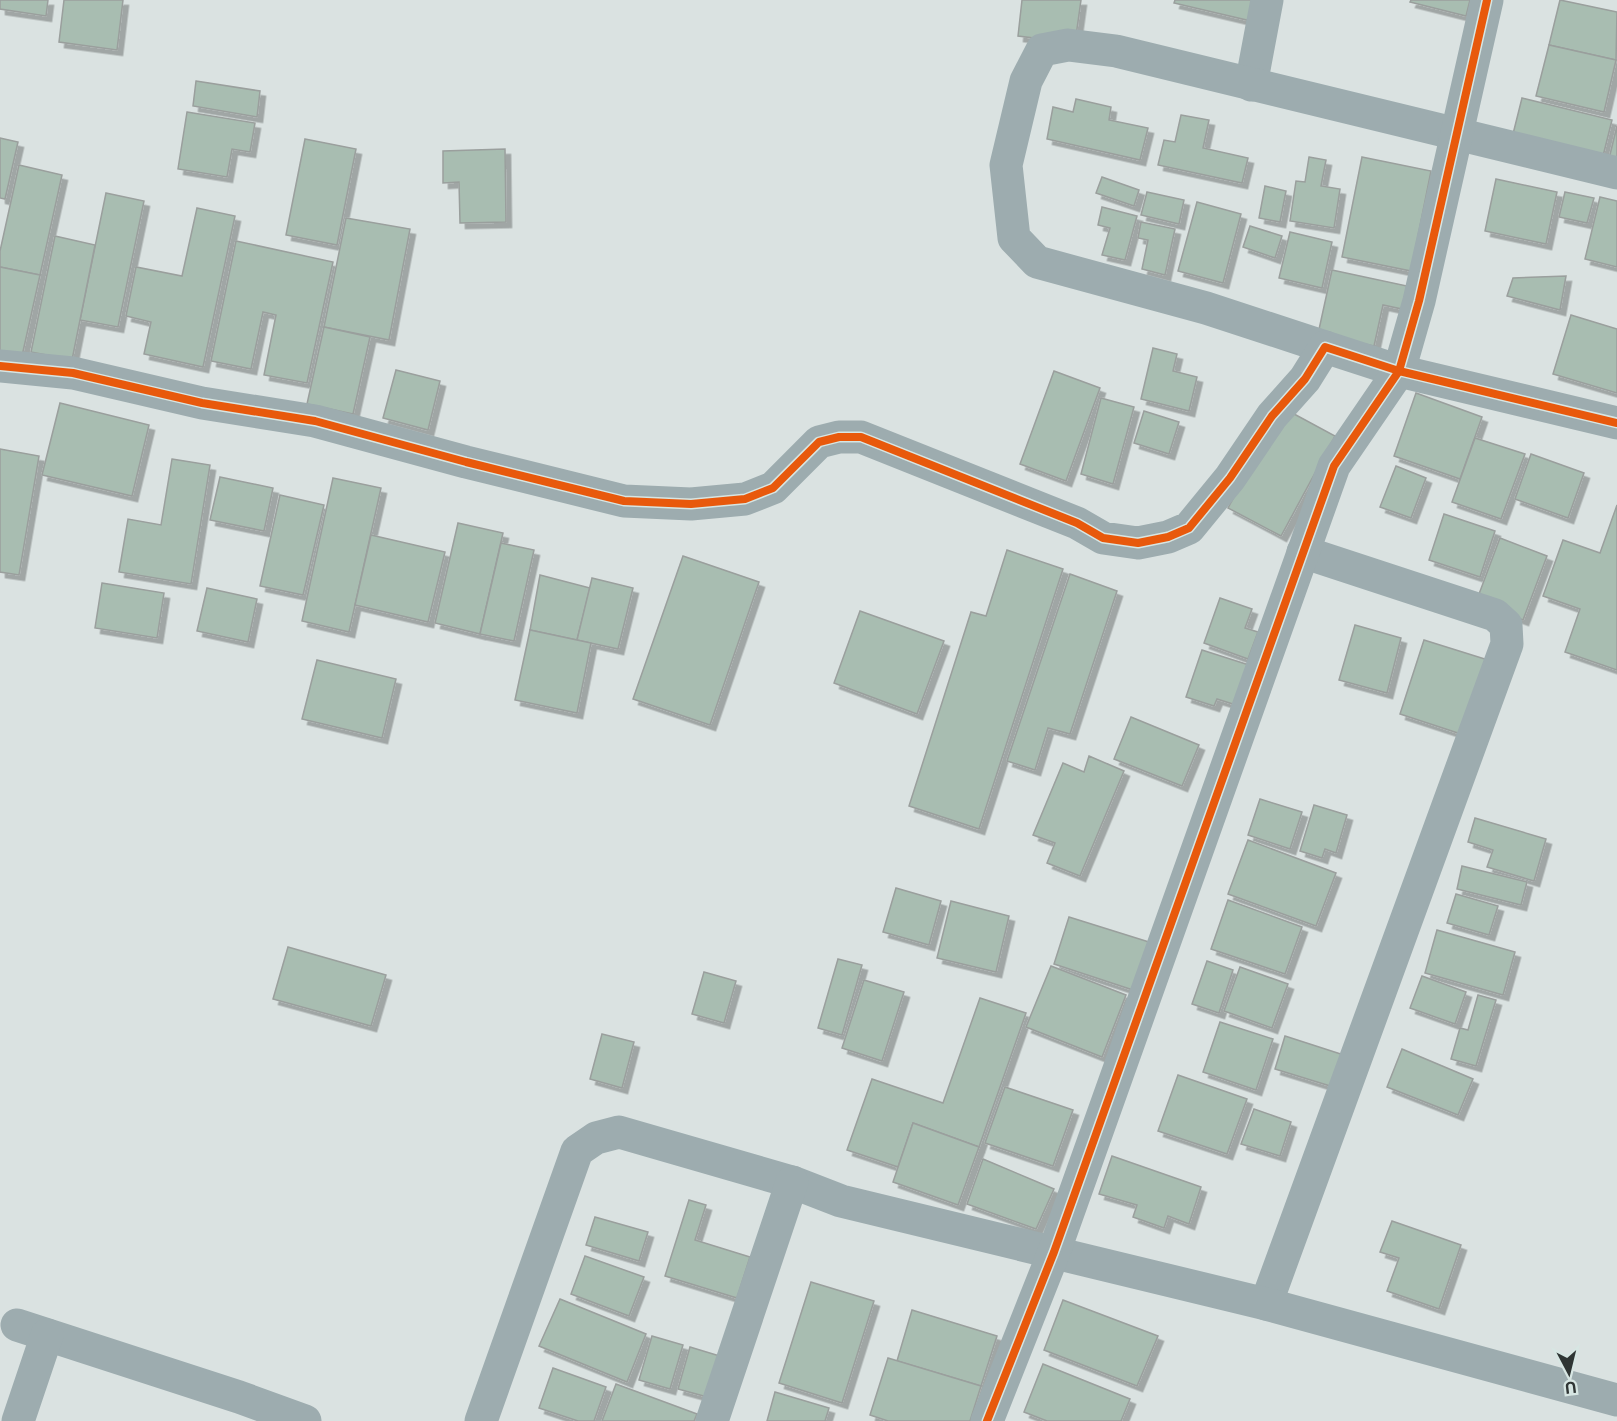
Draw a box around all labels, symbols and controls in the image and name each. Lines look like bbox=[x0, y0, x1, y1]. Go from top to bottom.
north arrow bbox=[1539, 1343, 1599, 1403]
text: U bbox=[1563, 1376, 1578, 1400]

